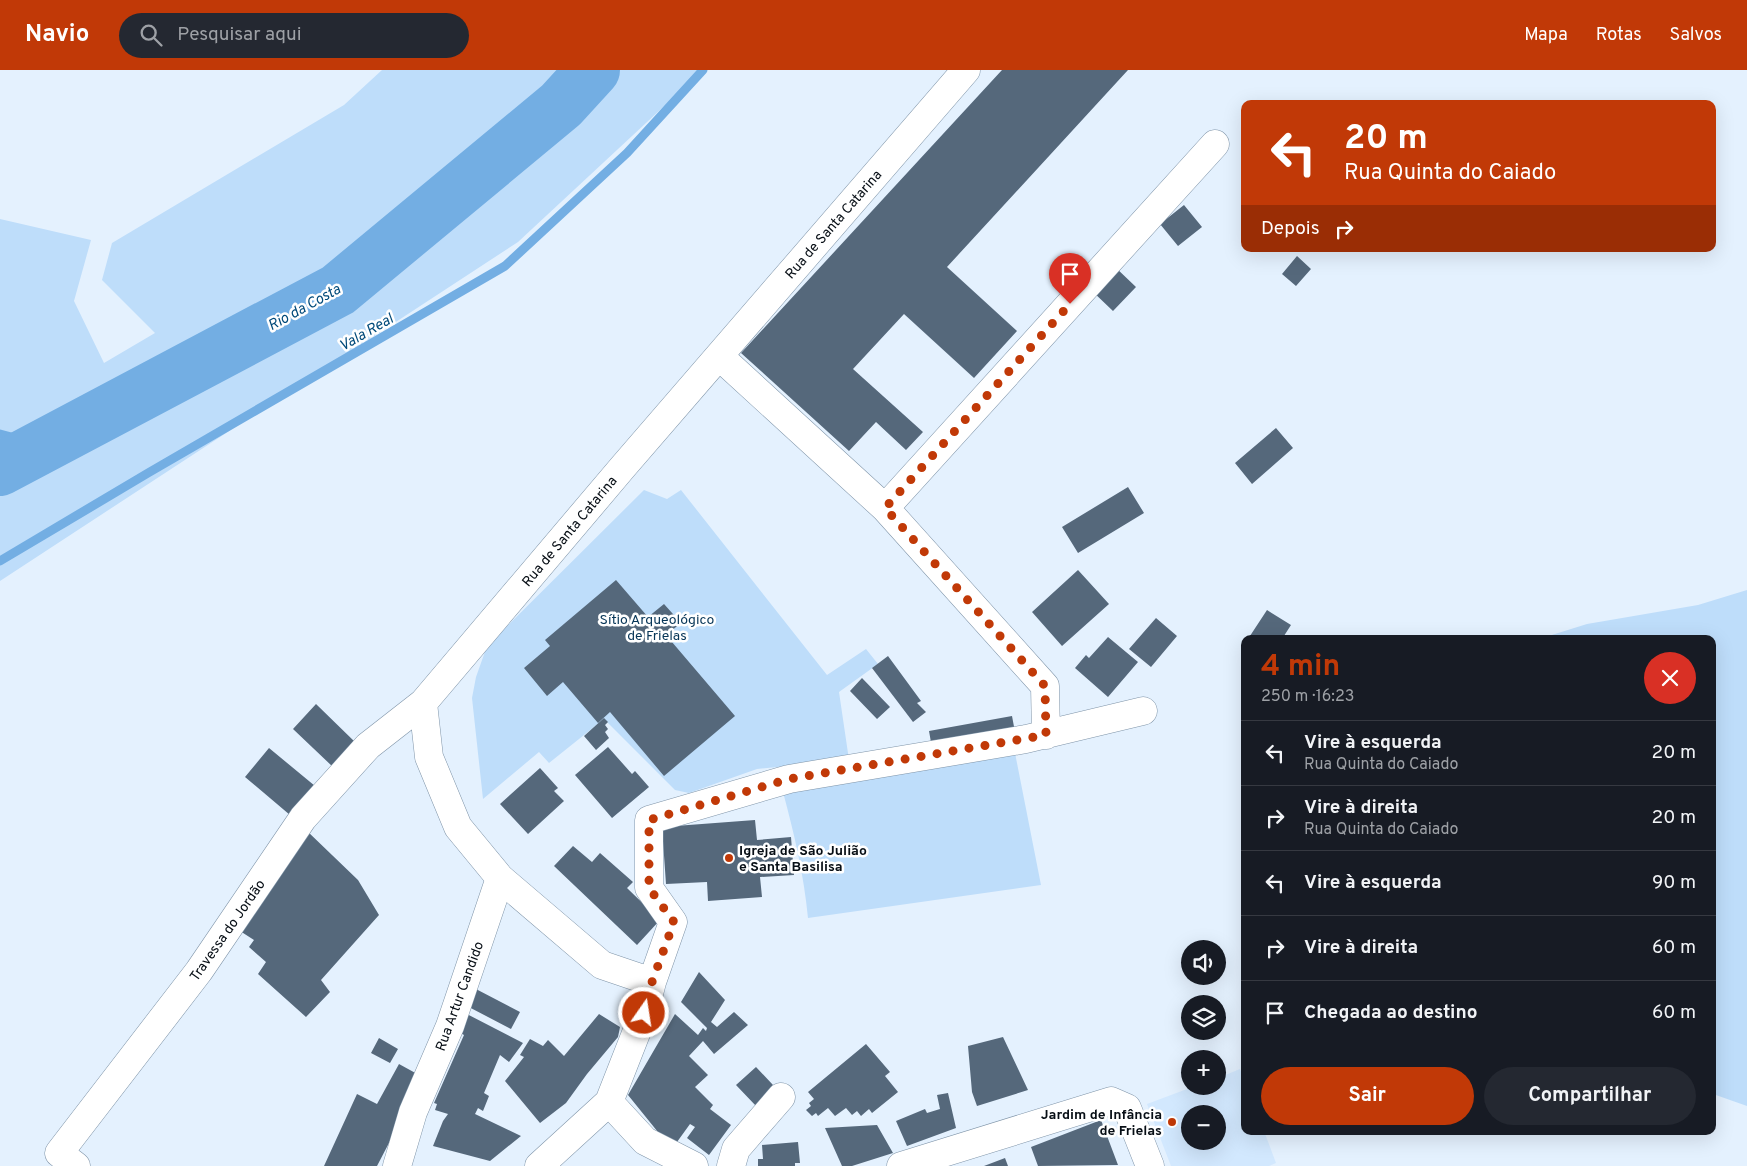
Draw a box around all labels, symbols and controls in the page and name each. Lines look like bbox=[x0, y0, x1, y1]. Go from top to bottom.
search box bbox=[119, 13, 469, 58]
text: Navio bbox=[25, 20, 89, 50]
icon: search bbox=[137, 21, 165, 49]
text: Pesquisar aqui bbox=[177, 23, 302, 47]
text: Mapa bbox=[1524, 24, 1568, 47]
text: Rotas bbox=[1596, 24, 1642, 47]
text: Salvos bbox=[1670, 24, 1722, 47]
text: 20 m bbox=[1344, 117, 1428, 161]
icon: left bbox=[1261, 120, 1326, 185]
text: Rua Quinta do Caiado bbox=[1344, 160, 1556, 187]
street label: Rua de Santa Catarina bbox=[782, 167, 886, 283]
icon: right bbox=[1330, 215, 1358, 243]
text: Depois bbox=[1261, 217, 1320, 241]
pin bbox=[1049, 253, 1091, 304]
icon: arrive bbox=[1056, 260, 1084, 288]
water label: Rio da Costa bbox=[265, 280, 345, 336]
water label: Vala Real bbox=[336, 310, 398, 356]
street label: Rua de Santa Catarina bbox=[519, 473, 621, 591]
park label: Sítio Arqueológico de Frielas bbox=[600, 612, 715, 645]
text: 4 min bbox=[1261, 649, 1340, 686]
button: close bbox=[1644, 652, 1696, 704]
text: 250 m · 16:23 bbox=[1261, 687, 1354, 707]
text: Vire à esquerda bbox=[1304, 731, 1442, 755]
icon: left bbox=[1261, 739, 1289, 767]
text: 20 m bbox=[1652, 741, 1696, 765]
text: Rua Quinta do Caiado bbox=[1304, 755, 1458, 775]
text: Vire à direita bbox=[1304, 796, 1418, 820]
icon: right bbox=[1261, 804, 1289, 832]
text: 20 m bbox=[1652, 806, 1696, 830]
text: Rua Quinta do Caiado bbox=[1304, 820, 1458, 840]
place label: Igreja de São Julião e Santa Basilisa bbox=[739, 843, 867, 876]
marker: Igreja de São Julião e Santa Basilisa bbox=[723, 852, 735, 864]
icon: left bbox=[1261, 869, 1289, 897]
text: Vire à esquerda bbox=[1304, 871, 1442, 895]
text: 90 m bbox=[1652, 871, 1696, 895]
street label: Travessa do Jordão bbox=[187, 877, 270, 985]
icon: right bbox=[1261, 934, 1289, 962]
text: Vire à direita bbox=[1304, 936, 1418, 960]
text: 60 m bbox=[1652, 936, 1696, 960]
street label: Rua Artur Candido bbox=[433, 939, 488, 1054]
map controls bbox=[1181, 940, 1226, 1150]
button: sound bbox=[1181, 940, 1226, 985]
position arrow bbox=[617, 986, 669, 1038]
button: layers bbox=[1181, 995, 1226, 1040]
icon: arrive bbox=[1261, 999, 1289, 1027]
text: Chegada ao destino bbox=[1304, 1001, 1478, 1025]
text: 60 m bbox=[1652, 1001, 1696, 1025]
button: + bbox=[1181, 1050, 1226, 1095]
button: Sair bbox=[1261, 1067, 1474, 1125]
button: Compartilhar bbox=[1484, 1067, 1696, 1125]
button: − bbox=[1181, 1105, 1226, 1150]
place label: Jardim de Infância de Frielas bbox=[1041, 1107, 1162, 1140]
marker: Jardim de Infância de Frielas bbox=[1166, 1116, 1178, 1128]

